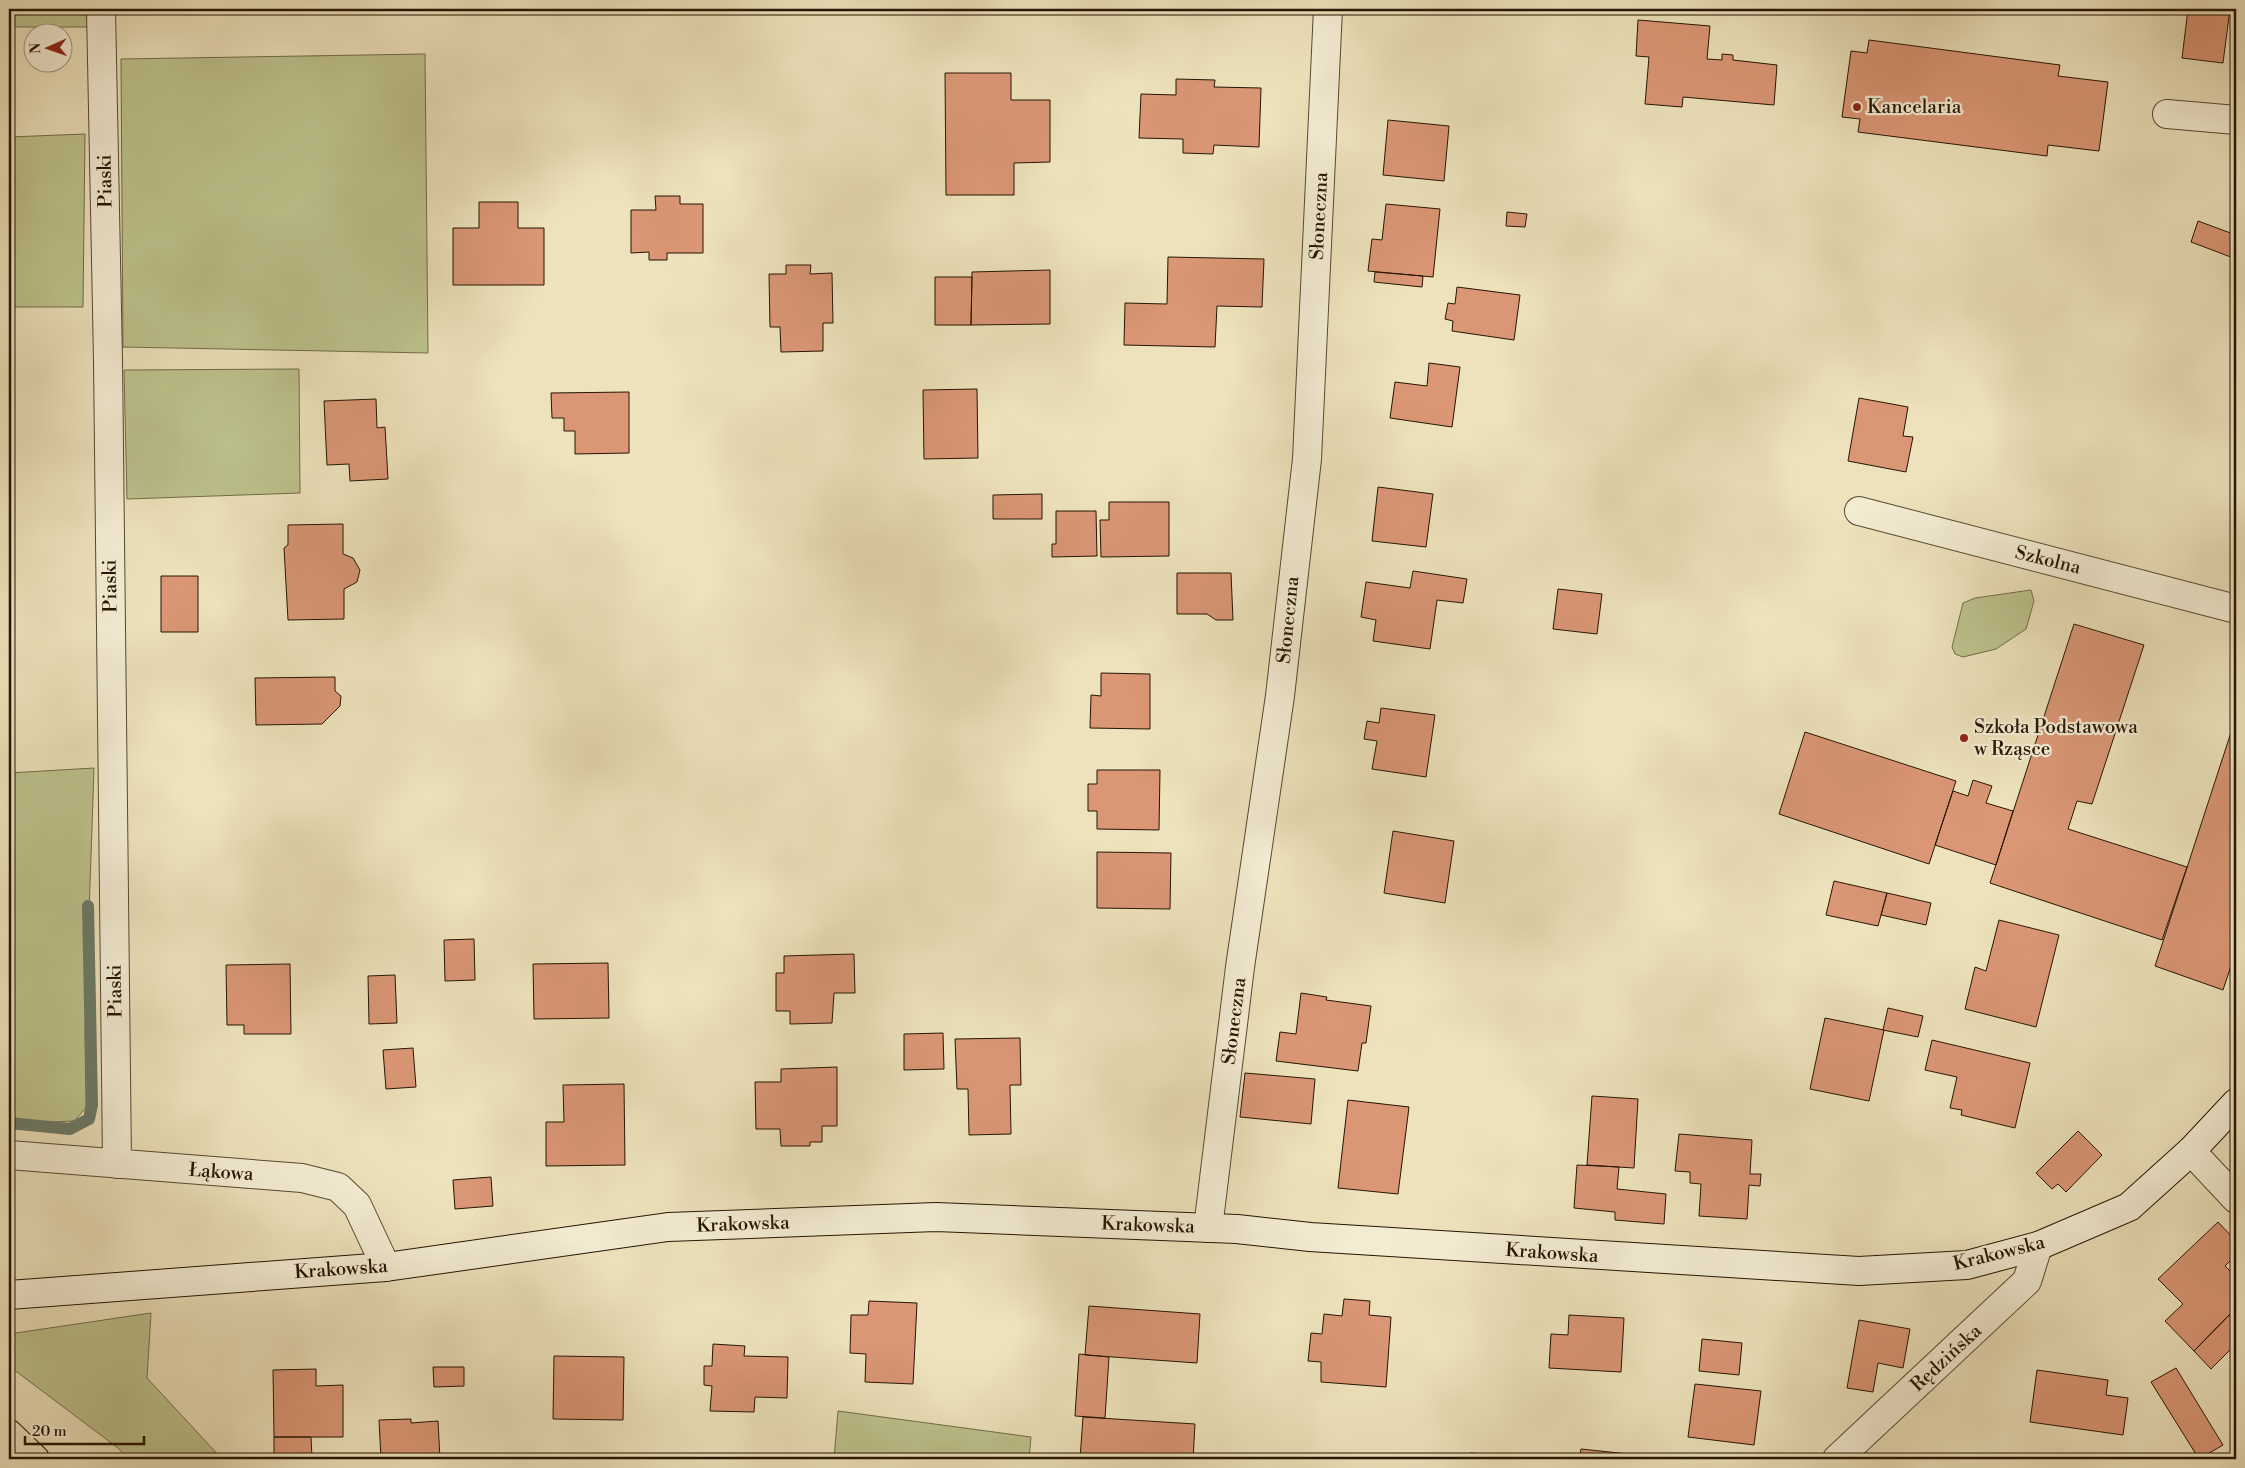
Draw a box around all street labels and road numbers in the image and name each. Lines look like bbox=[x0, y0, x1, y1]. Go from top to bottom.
street label: Piaski bbox=[93, 154, 117, 208]
street label: Słoneczna bbox=[1305, 171, 1333, 260]
street label: Szkolna bbox=[2013, 540, 2084, 580]
street label: Piaski bbox=[98, 559, 122, 613]
street label: Słoneczna bbox=[1271, 575, 1305, 665]
street label: Piaski bbox=[103, 964, 127, 1018]
street label: Słoneczna bbox=[1217, 976, 1251, 1066]
street label: Łąkowa bbox=[188, 1158, 255, 1186]
street label: Krakowska bbox=[696, 1210, 791, 1238]
street label: Krakowska bbox=[1101, 1211, 1196, 1239]
street label: Krakowska bbox=[1951, 1230, 2048, 1276]
street label: Krakowska bbox=[1505, 1238, 1600, 1268]
street label: Krakowska bbox=[294, 1254, 389, 1284]
street label: Rędzińska bbox=[1905, 1319, 1987, 1397]

